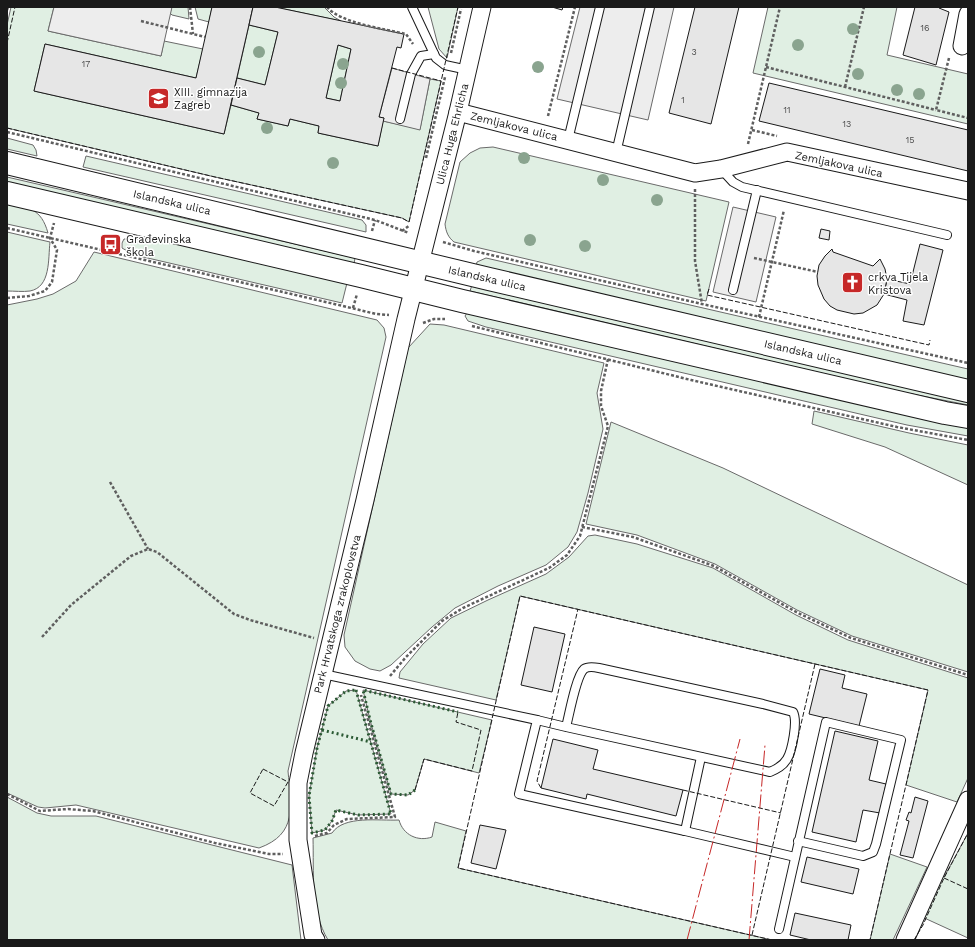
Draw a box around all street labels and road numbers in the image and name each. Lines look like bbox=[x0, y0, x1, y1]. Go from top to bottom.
street label: Ulica Huga Ehrlicha bbox=[434, 82, 471, 186]
street label: Zemljakova ulica bbox=[469, 109, 559, 144]
street label: Zemljakova ulica bbox=[794, 149, 884, 180]
street label: Islandska ulica bbox=[132, 187, 212, 218]
street label: Islandska ulica bbox=[447, 263, 527, 294]
street label: Islandska ulica bbox=[763, 337, 843, 368]
street label: Park Hrvatskoga zrakoplovstva bbox=[311, 533, 364, 695]

